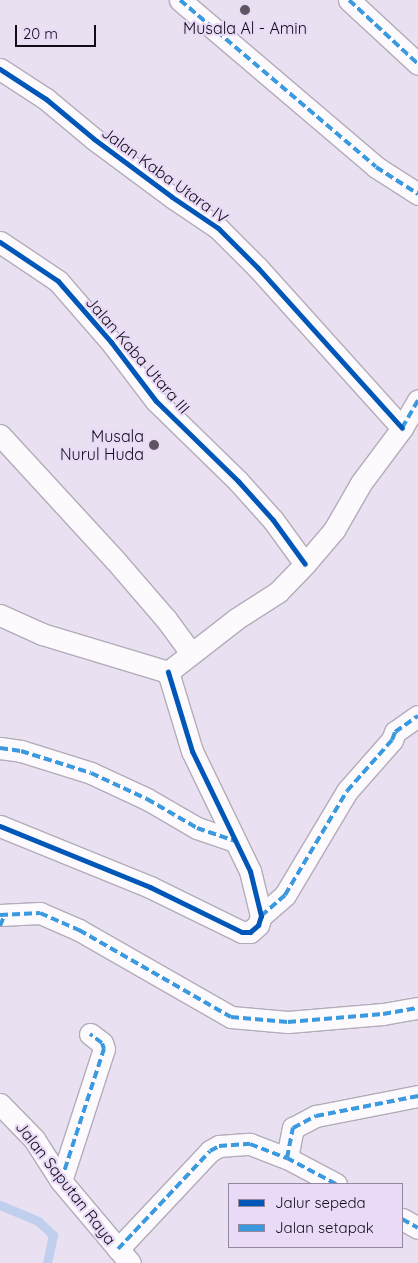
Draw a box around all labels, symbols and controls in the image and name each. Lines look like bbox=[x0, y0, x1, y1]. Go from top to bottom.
marker: Musala Al - Amin bbox=[239, 4, 251, 16]
scale bar bbox=[18, 15, 99, 47]
place label: Musala Al - Amin bbox=[183, 18, 307, 38]
text: 20 m bbox=[23, 24, 58, 43]
street label: Jalan Kaba Utara IV bbox=[98, 123, 232, 227]
street label: Jalan Kaba Utara III bbox=[82, 293, 194, 417]
place label: Musala Nurul Huda bbox=[60, 426, 144, 464]
marker: Musala Nurul Huda bbox=[148, 439, 160, 451]
street label: Jalan Saputan Raya bbox=[12, 1117, 120, 1249]
legend bbox=[228, 1183, 403, 1248]
text: Jalur sepeda bbox=[275, 1193, 366, 1212]
text: Jalan setapak bbox=[275, 1218, 374, 1237]

